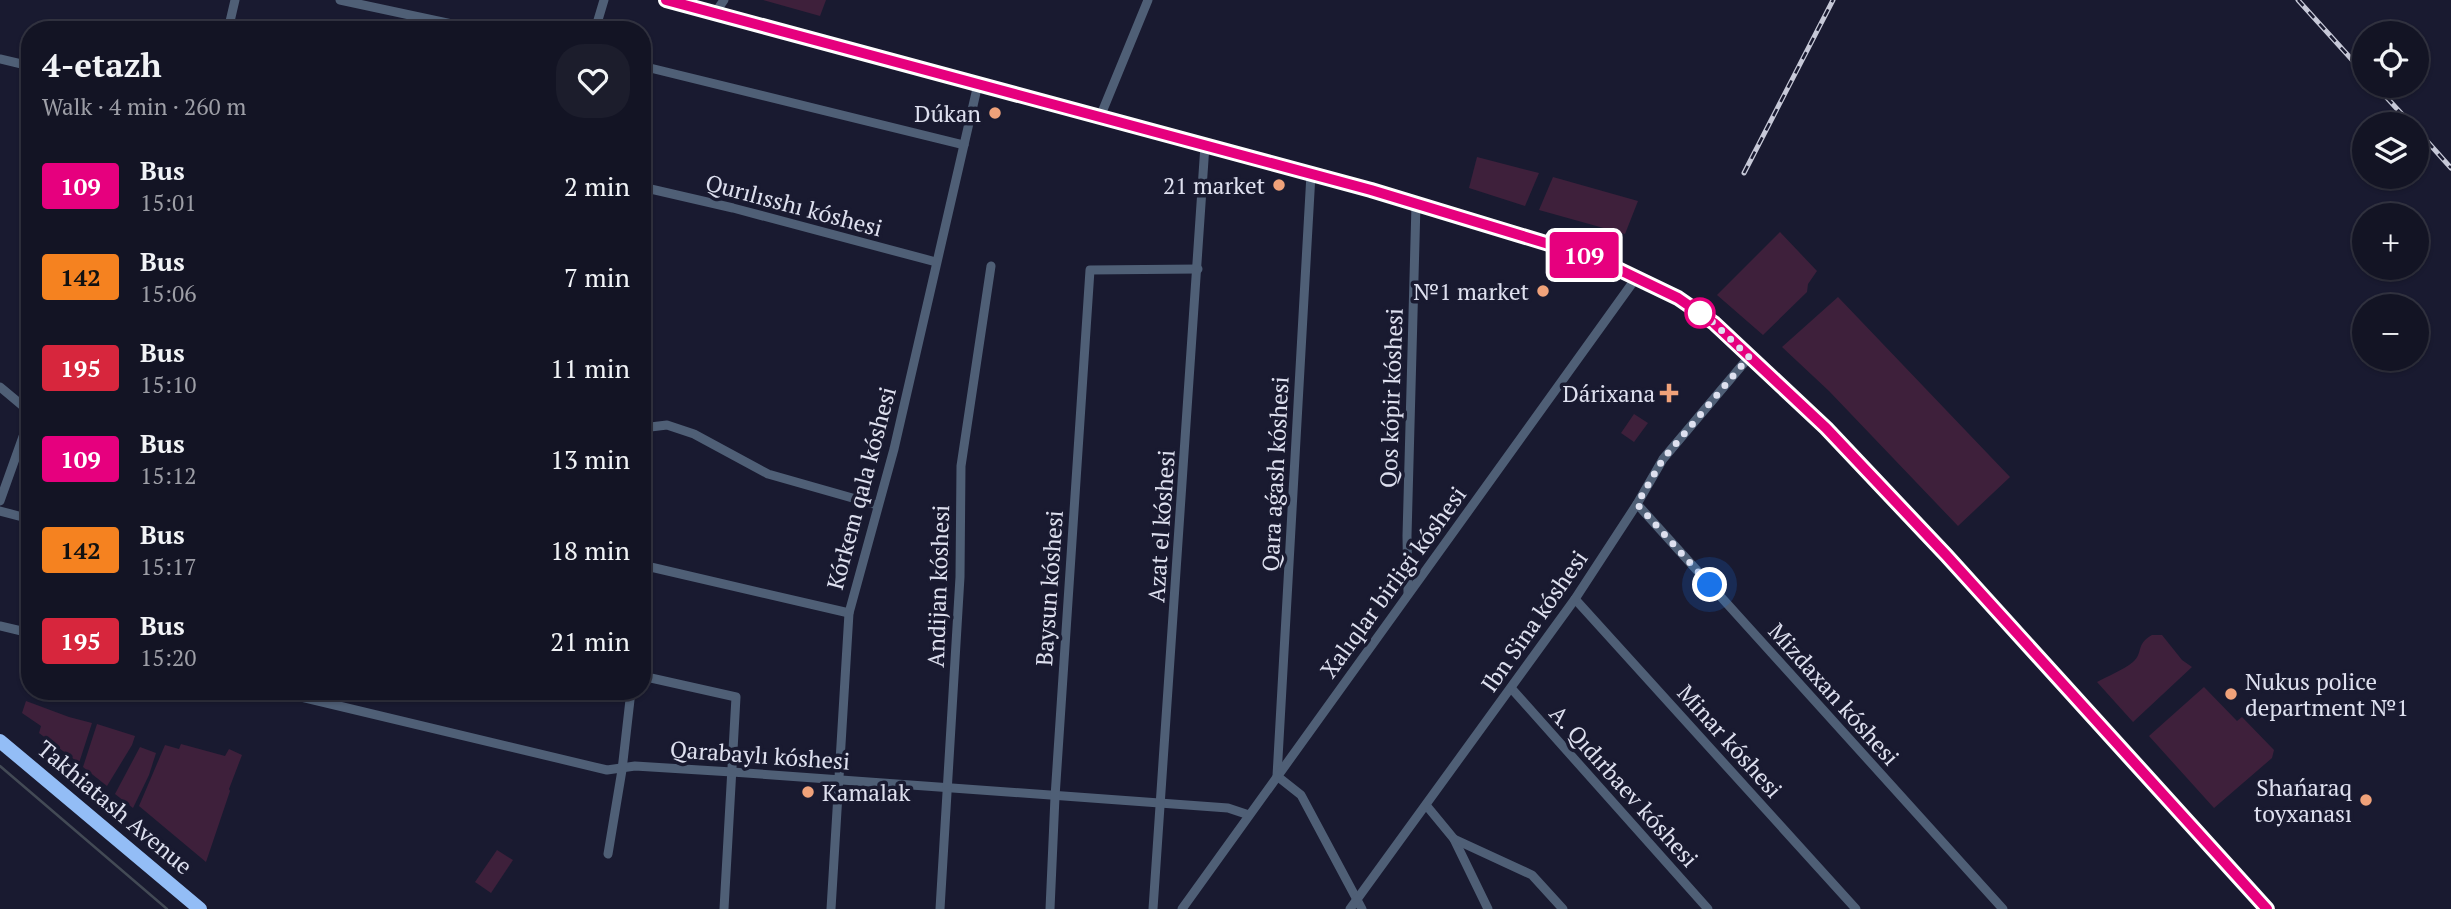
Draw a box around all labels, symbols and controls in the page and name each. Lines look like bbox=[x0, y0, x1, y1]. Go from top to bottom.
map controls bbox=[2352, 21, 2429, 371]
button: locate bbox=[2352, 21, 2429, 98]
text: 4-etazh bbox=[42, 43, 162, 86]
button: heart bbox=[556, 44, 630, 118]
text: Walk · 4 min · 260 m bbox=[42, 91, 246, 122]
place label: Dúkan bbox=[914, 98, 981, 129]
marker: Dúkan bbox=[987, 105, 1003, 121]
button: layers bbox=[2352, 112, 2429, 189]
text: Bus bbox=[140, 153, 185, 187]
street label: Qurılısshı kóshesi bbox=[702, 166, 886, 244]
text: 2 min bbox=[564, 169, 630, 203]
text: 109 bbox=[60, 170, 101, 202]
place label: 21 market bbox=[1163, 170, 1265, 201]
marker: 21 market bbox=[1271, 177, 1287, 193]
text: 15:01 bbox=[140, 187, 197, 218]
button: + bbox=[2352, 203, 2429, 280]
line badge: 109 bbox=[1544, 232, 1624, 278]
text: 109 bbox=[1564, 239, 1604, 271]
text: Bus bbox=[140, 244, 185, 278]
text: 7 min bbox=[564, 260, 630, 294]
text: 142 bbox=[60, 261, 101, 293]
place label: №1 market bbox=[1413, 276, 1529, 307]
text: 15:06 bbox=[140, 278, 197, 309]
marker: №1 market bbox=[1535, 283, 1551, 299]
button: − bbox=[2352, 294, 2429, 371]
unlabelled marker bbox=[1685, 298, 1715, 328]
street label: Qos kópir kóshesi bbox=[1372, 307, 1410, 489]
text: Bus bbox=[140, 335, 185, 369]
text: 11 min bbox=[550, 351, 630, 385]
text: 195 bbox=[60, 352, 101, 384]
text: 15:10 bbox=[140, 369, 197, 400]
street label: Qara aǵash kóshesi bbox=[1254, 376, 1296, 572]
place label: Dárixana bbox=[1563, 378, 1655, 409]
street label: Kórkem qala kóshesi bbox=[819, 383, 903, 593]
marker: Dárixana bbox=[1661, 385, 1677, 401]
text: Bus bbox=[140, 426, 185, 460]
text: 13 min bbox=[550, 442, 630, 476]
text: 109 bbox=[60, 443, 101, 475]
street label: Azat el kóshesi bbox=[1140, 449, 1182, 603]
text: 15:12 bbox=[140, 460, 197, 491]
street label: Xalıqlar birligi kóshesi bbox=[1313, 480, 1473, 684]
street label: Andijan kóshesi bbox=[920, 504, 956, 668]
street label: Baysun kóshesi bbox=[1028, 509, 1070, 667]
text: Bus bbox=[140, 517, 185, 551]
text: 18 min bbox=[550, 533, 630, 567]
text: 142 bbox=[60, 534, 101, 566]
street label: Ibn Sina kóshesi bbox=[1474, 544, 1594, 698]
text: 15:17 bbox=[140, 551, 197, 582]
your location bbox=[1692, 567, 1727, 602]
text: Bus bbox=[140, 608, 185, 642]
street label: Mizdaxan kóshesi bbox=[1762, 616, 1906, 772]
text: 21 min bbox=[550, 624, 630, 658]
text: 195 bbox=[60, 625, 101, 657]
text: 15:20 bbox=[140, 642, 197, 673]
place label: Nukus police department №1 bbox=[2245, 666, 2409, 723]
street label: Minar kóshesi bbox=[1671, 678, 1789, 804]
marker: Nukus police department №1 bbox=[2223, 686, 2239, 702]
street label: A. Qıdırbaev kóshesi bbox=[1543, 698, 1705, 874]
street label: Takhiatash Avenue bbox=[31, 733, 199, 881]
street label: Qarabaylı kóshesi bbox=[669, 733, 851, 777]
place label: Shańaraq toyxanası bbox=[2254, 772, 2352, 829]
place label: Kamalak bbox=[822, 777, 910, 808]
marker: Kamalak bbox=[800, 784, 816, 800]
marker: Shańaraq toyxanası bbox=[2358, 792, 2374, 808]

